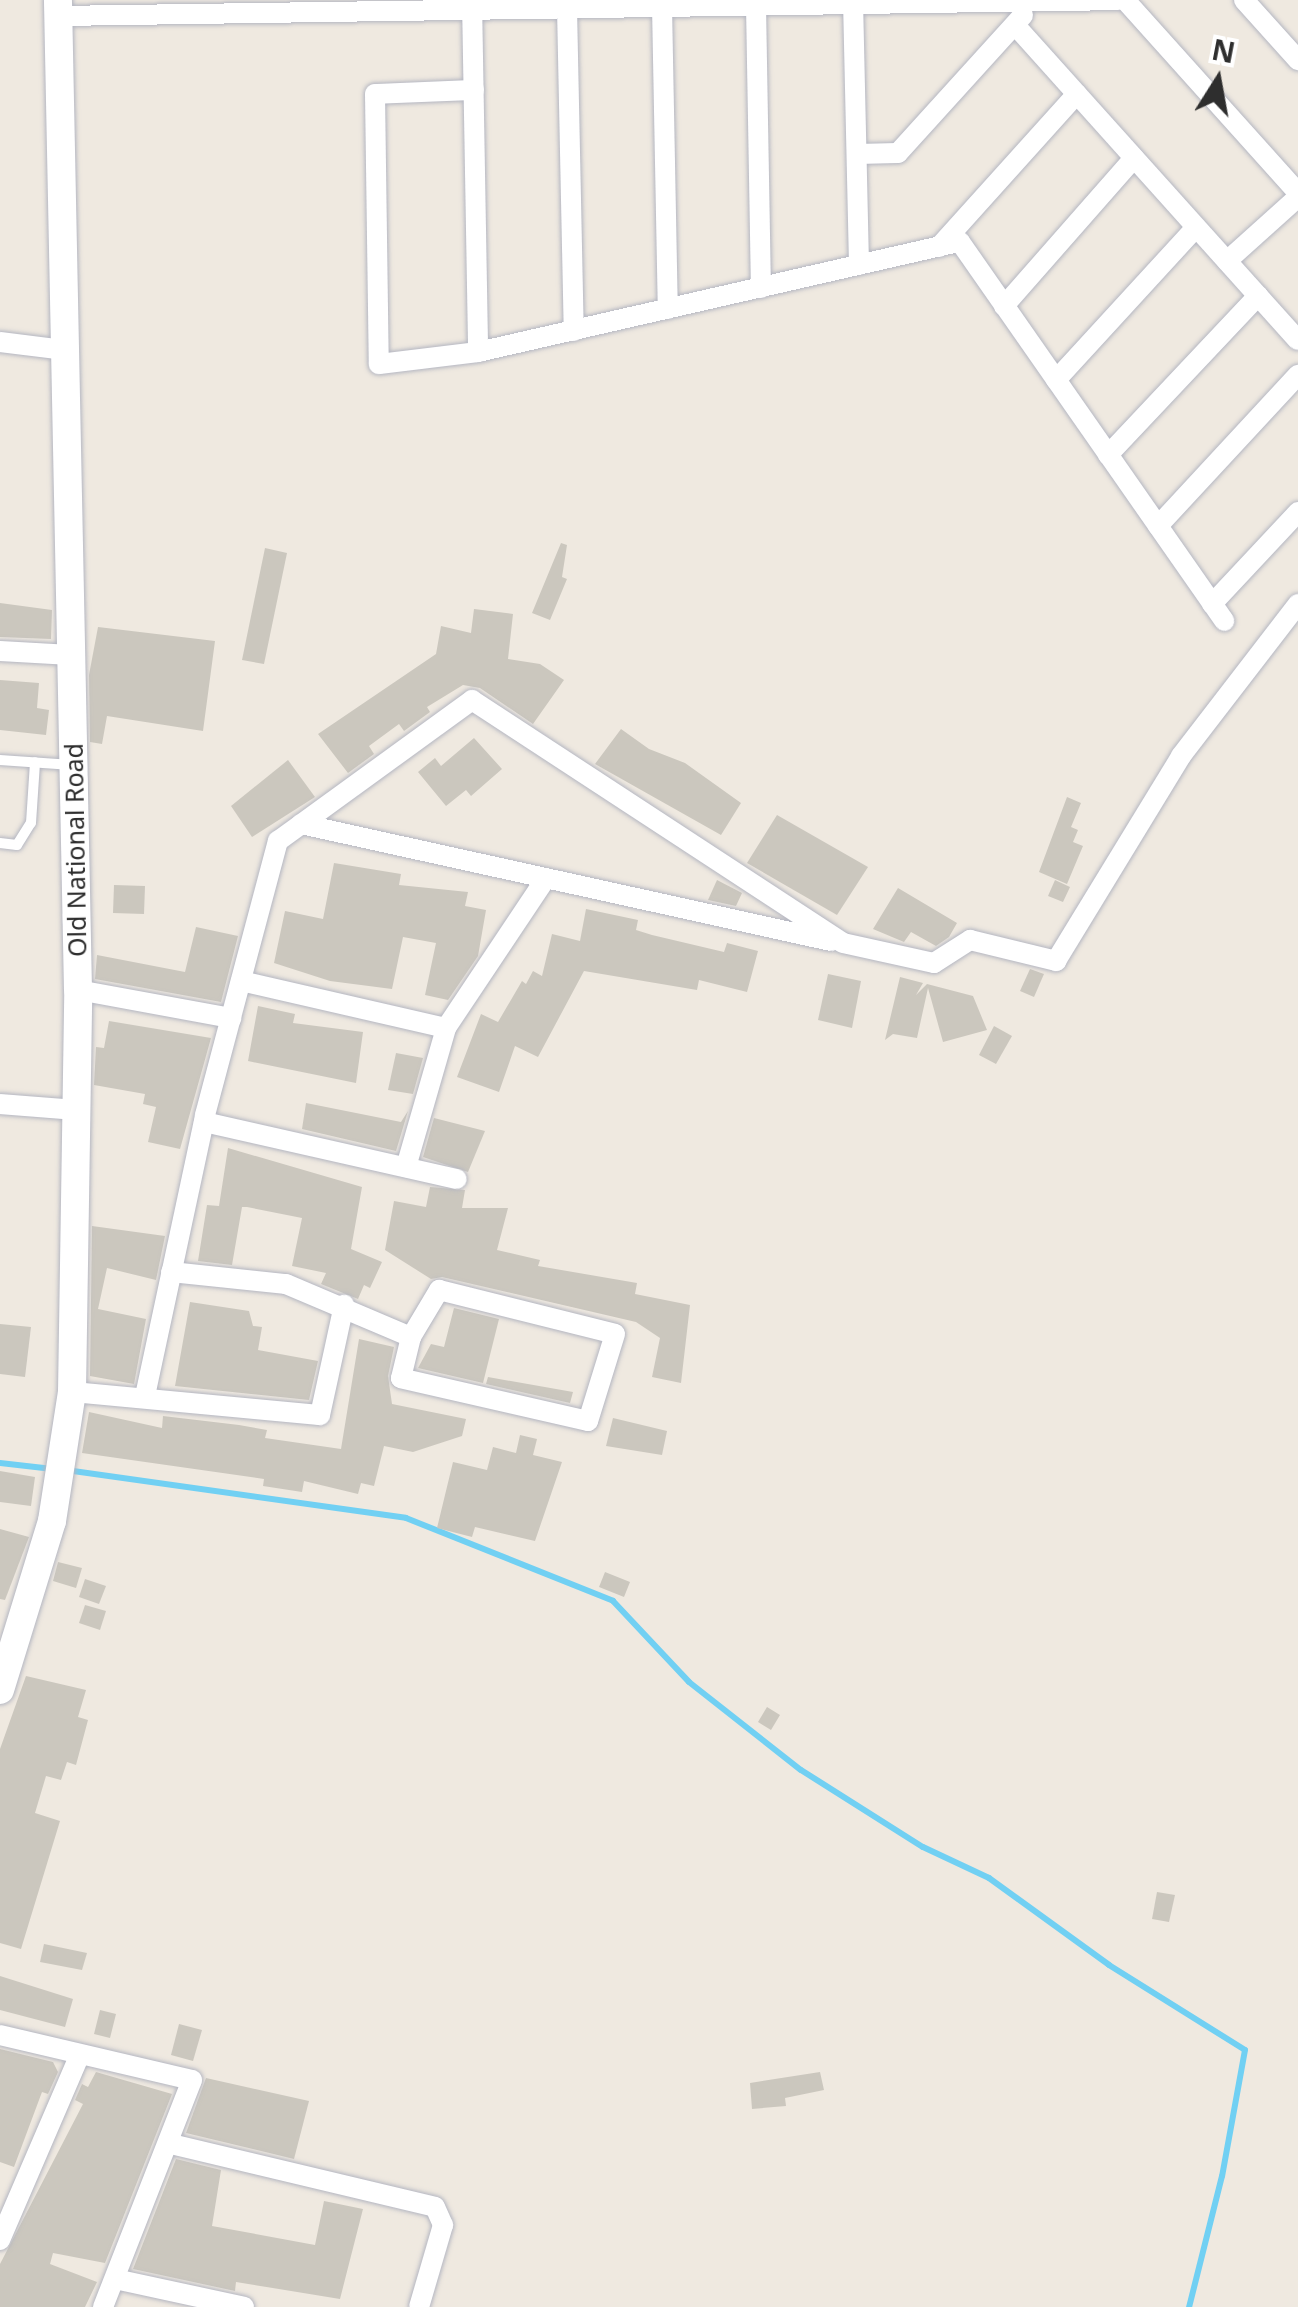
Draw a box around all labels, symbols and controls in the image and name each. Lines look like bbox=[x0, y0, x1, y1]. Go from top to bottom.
north arrow bbox=[1168, 30, 1268, 130]
text: N bbox=[1209, 30, 1239, 71]
street label: Old National Road bbox=[58, 743, 92, 957]

